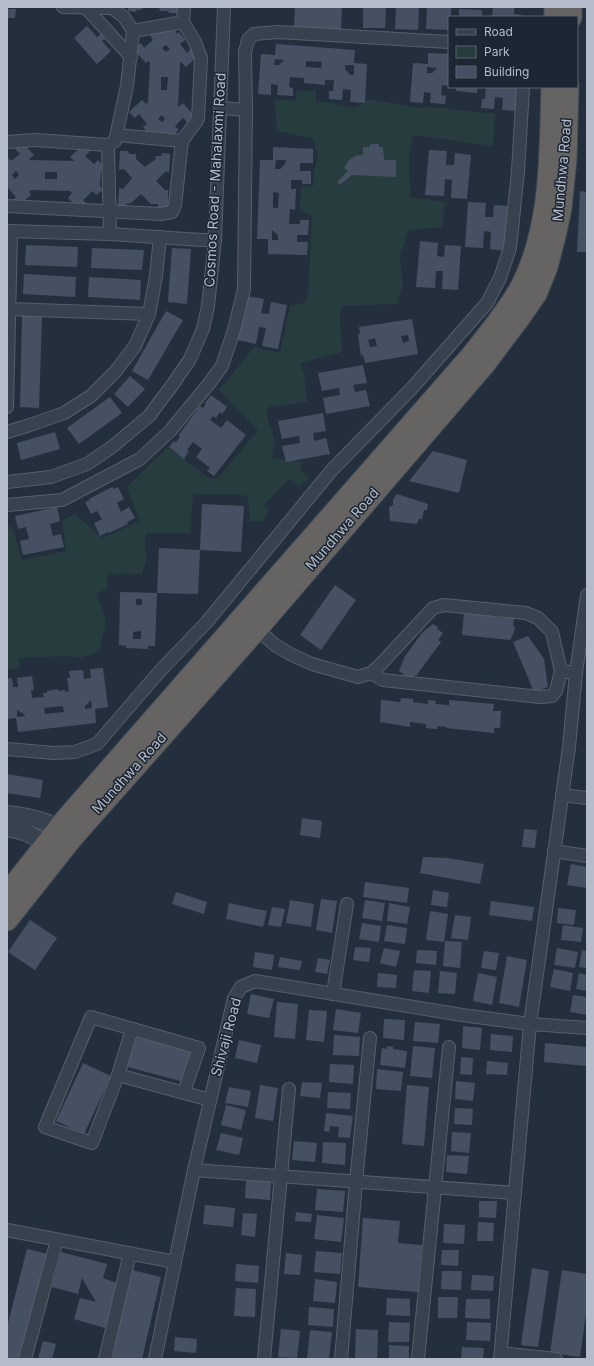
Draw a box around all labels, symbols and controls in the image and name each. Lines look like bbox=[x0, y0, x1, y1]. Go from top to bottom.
legend bbox=[448, 16, 578, 88]
text: Road bbox=[484, 24, 513, 39]
text: Park bbox=[484, 44, 510, 59]
text: Building bbox=[484, 64, 529, 79]
street label: Cosmos Road - Mahalaxmi Road bbox=[200, 72, 229, 288]
street label: Mundhwa Road bbox=[549, 118, 574, 222]
street label: Mundhwa Road bbox=[301, 484, 382, 573]
street label: Mundhwa Road bbox=[88, 729, 169, 817]
street label: Shivaji Road bbox=[207, 996, 244, 1078]

